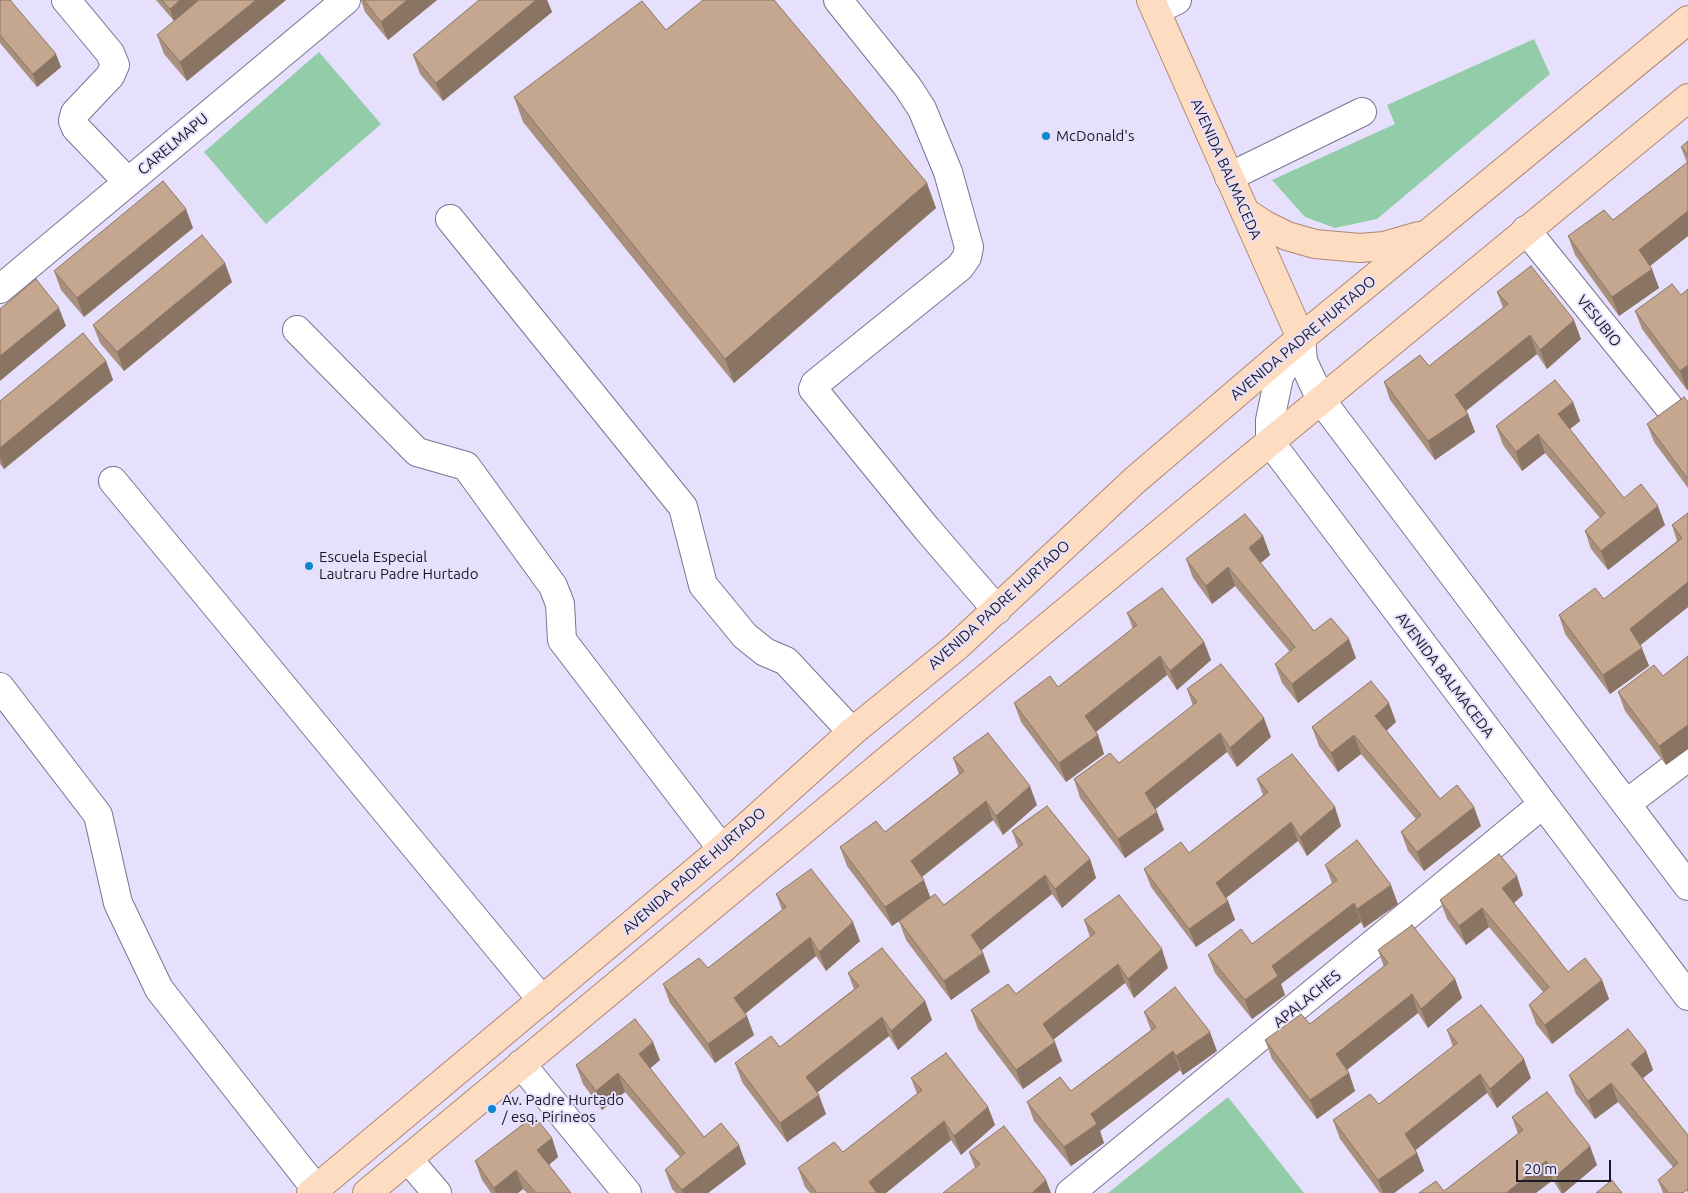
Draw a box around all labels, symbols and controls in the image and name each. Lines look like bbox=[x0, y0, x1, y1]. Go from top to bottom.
street label: AVENIDA BALMACEDA bbox=[1187, 96, 1265, 242]
street label: CARELMAPU bbox=[134, 109, 212, 179]
place label: McDonald's bbox=[1056, 127, 1134, 145]
marker: McDonald's bbox=[1040, 130, 1052, 142]
street label: AVENIDA PADRE HURTADO bbox=[1227, 272, 1379, 404]
street label: VESUBIO bbox=[1573, 292, 1625, 350]
street label: AVENIDA PADRE HURTADO bbox=[924, 537, 1074, 673]
place label: Escuela Especial Lautraru Padre Hurtado bbox=[319, 548, 478, 583]
marker: Escuela Especial Lautraru Padre Hurtado bbox=[303, 560, 315, 572]
street label: AVENIDA BALMACEDA bbox=[1392, 609, 1498, 741]
street label: AVENIDA PADRE HURTADO bbox=[618, 804, 770, 938]
street label: APALACHES bbox=[1270, 966, 1344, 1032]
place label: Av. Padre Hurtado / esq. Pirineos bbox=[502, 1091, 624, 1126]
marker: Av. Padre Hurtado / esq. Pirineos bbox=[486, 1103, 498, 1115]
scale bar bbox=[1518, 1150, 1613, 1182]
text: 20 m bbox=[1524, 1160, 1557, 1177]

